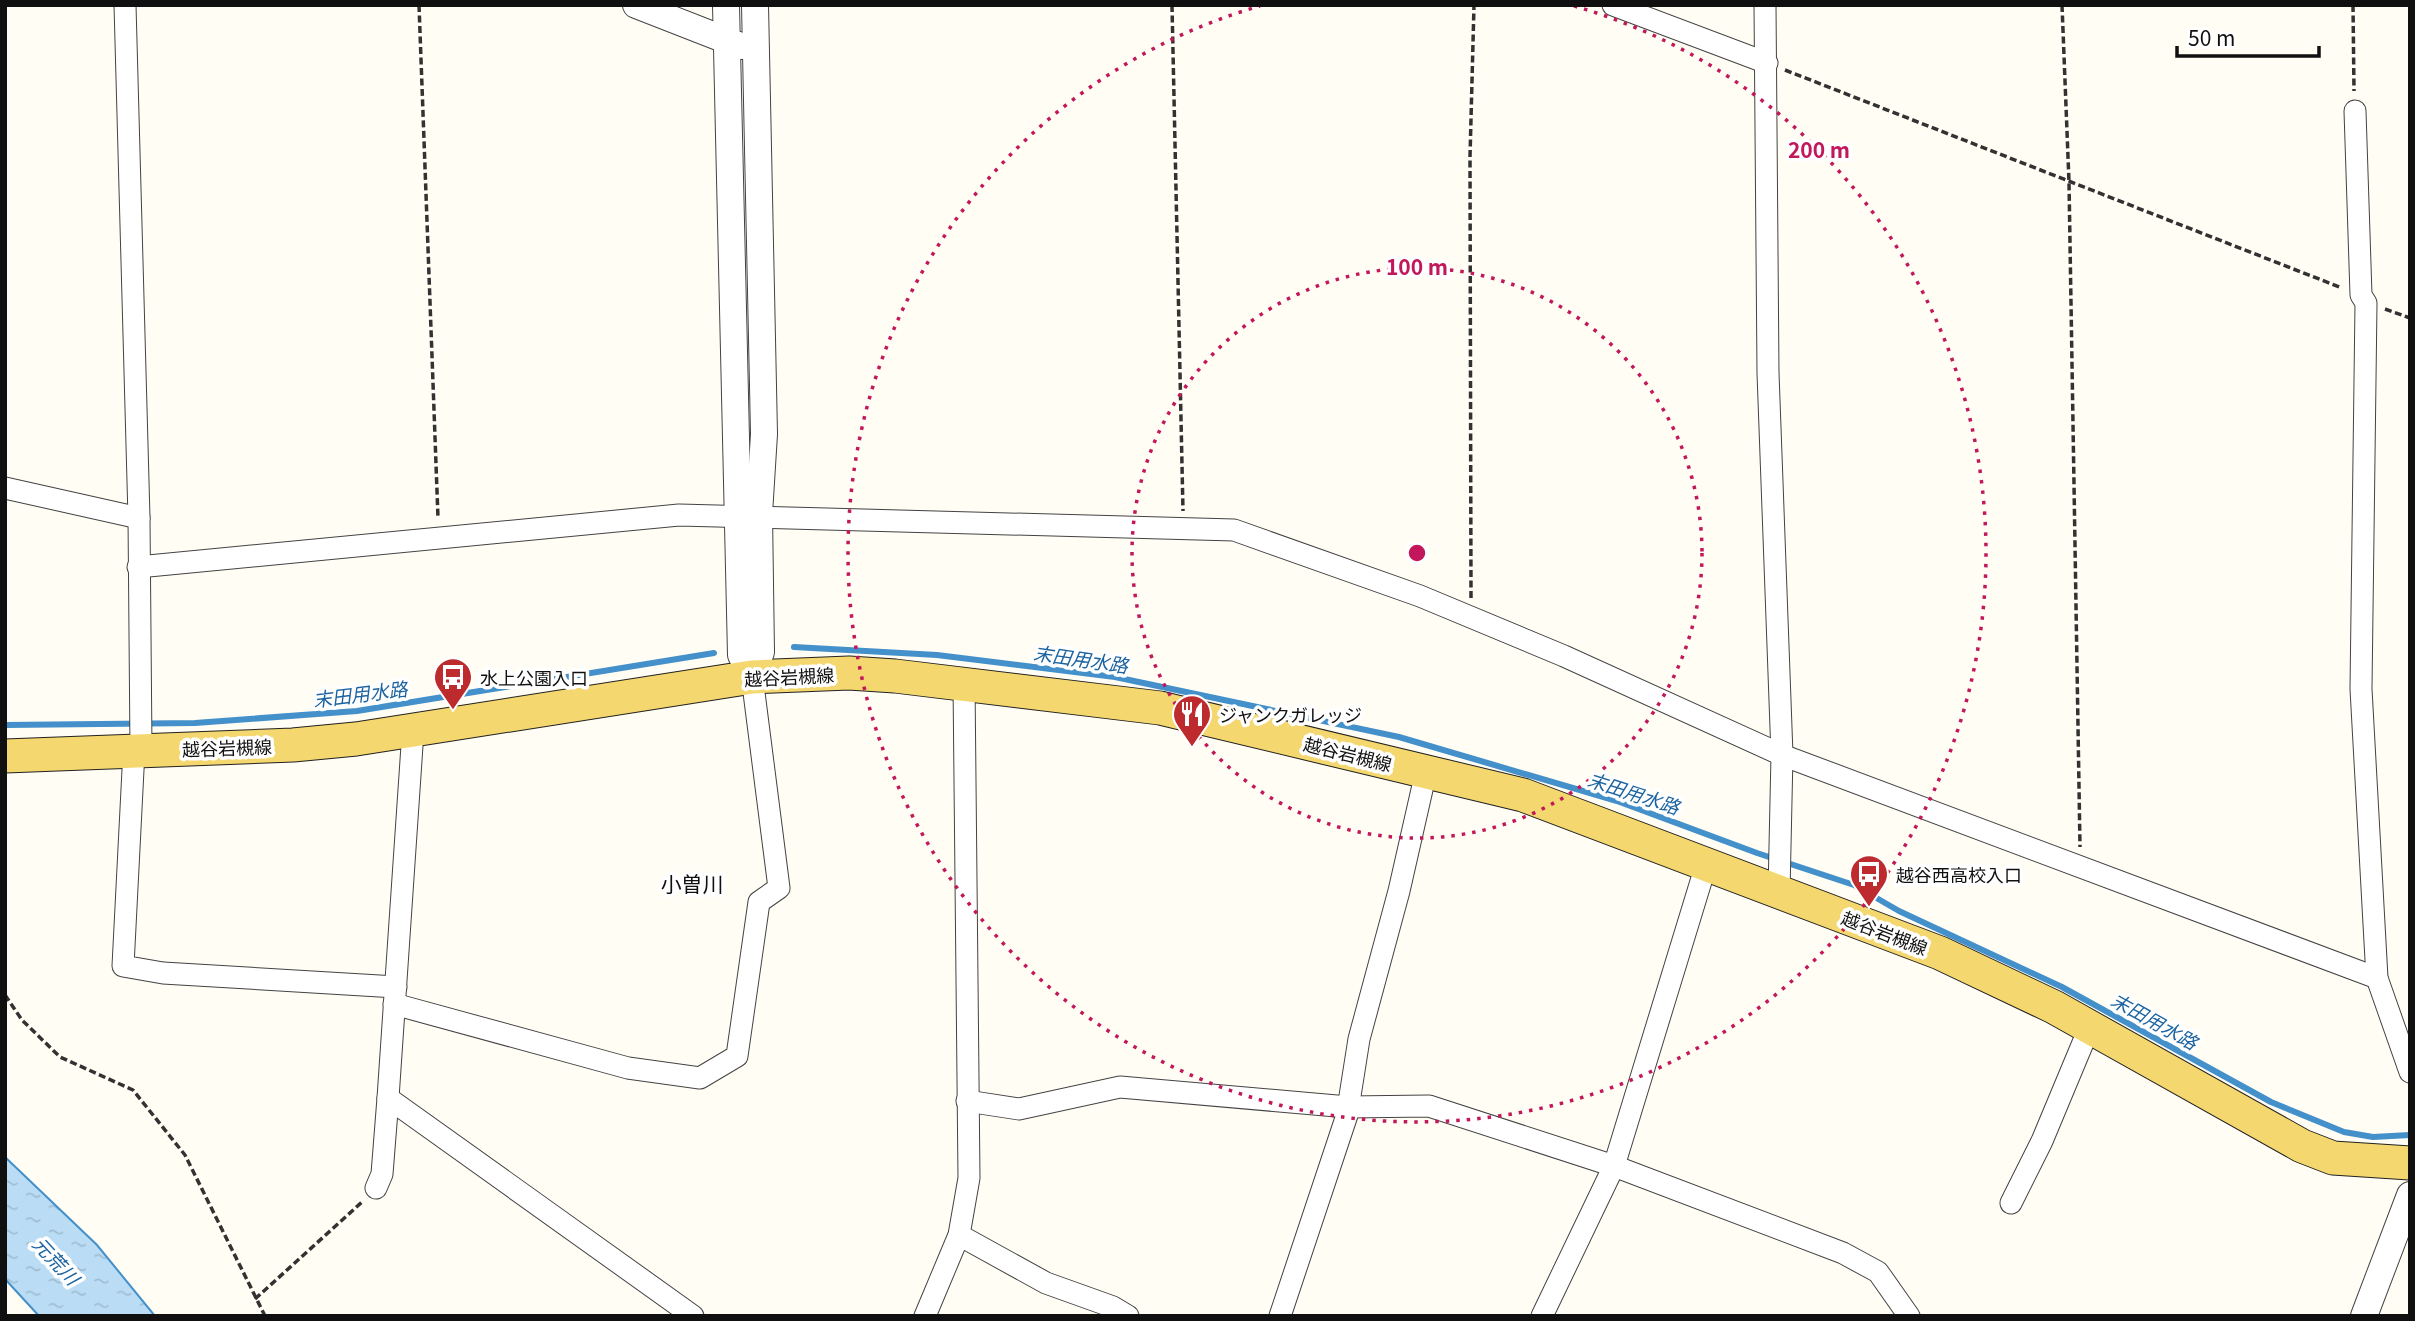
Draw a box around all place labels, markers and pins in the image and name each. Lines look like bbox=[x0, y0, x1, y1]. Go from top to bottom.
centre of rings bbox=[1405, 541, 1429, 565]
bus stop icon: 水上公園入口 bbox=[432, 656, 474, 711]
place label: 水上公園入口 bbox=[480, 664, 588, 690]
restaurant icon: ジャンクガレッジ bbox=[1171, 693, 1213, 748]
place label: ジャンクガレッジ bbox=[1219, 701, 1362, 727]
bus stop icon: 越谷西高校入口 bbox=[1848, 853, 1890, 908]
place label: 越谷西高校入口 bbox=[1896, 861, 2022, 887]

